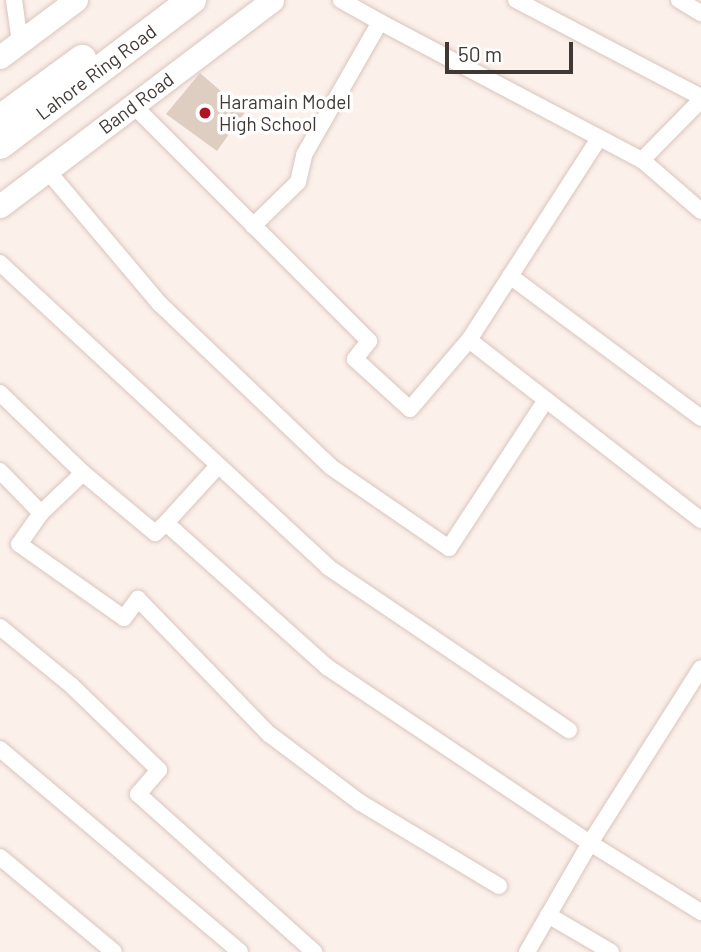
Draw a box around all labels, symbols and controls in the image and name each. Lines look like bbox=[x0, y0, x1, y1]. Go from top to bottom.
street label: Lahore Ring Road bbox=[31, 19, 161, 125]
scale bar bbox=[449, 28, 577, 72]
text: 50 m bbox=[458, 41, 502, 66]
street label: Band Road bbox=[94, 67, 178, 139]
place label: Haramain Model High School bbox=[219, 91, 351, 135]
marker: Haramain Model High School bbox=[197, 105, 213, 121]

